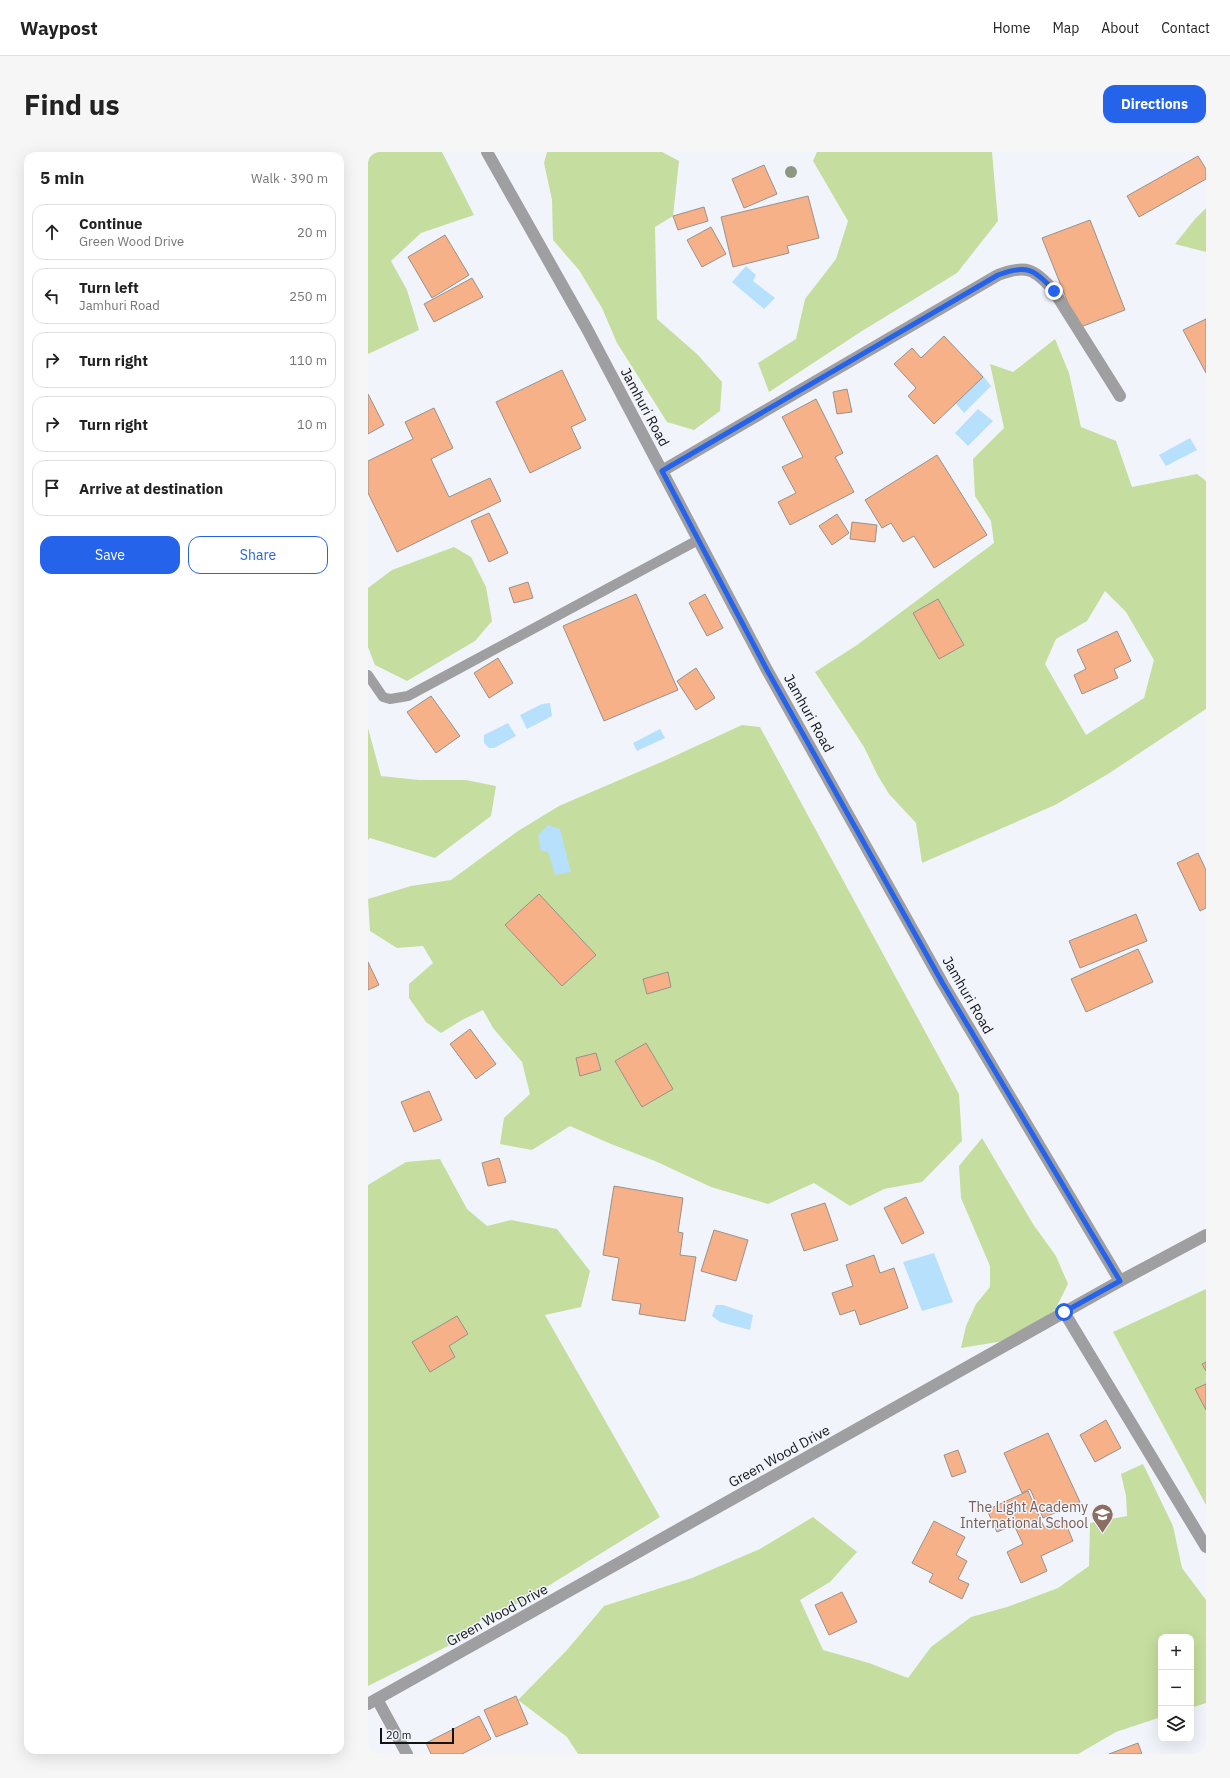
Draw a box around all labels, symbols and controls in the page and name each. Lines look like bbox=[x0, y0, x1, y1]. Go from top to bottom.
text: Waypost bbox=[20, 16, 98, 40]
text: Home bbox=[993, 19, 1030, 37]
text: Map bbox=[1052, 19, 1079, 37]
text: About bbox=[1101, 19, 1139, 37]
text: Contact bbox=[1161, 19, 1210, 37]
button: Directions bbox=[1103, 85, 1206, 123]
text: Find us bbox=[24, 86, 120, 123]
text: 5 min bbox=[40, 167, 84, 189]
text: Walk · 390 m bbox=[251, 170, 328, 187]
text: Continue bbox=[79, 214, 143, 233]
icon: ahead bbox=[41, 221, 63, 243]
text: 20 m bbox=[297, 224, 327, 241]
text: Green Wood Drive bbox=[79, 233, 184, 250]
text: Turn left bbox=[79, 278, 139, 297]
route end bbox=[1045, 282, 1063, 300]
icon: left bbox=[41, 285, 63, 307]
text: 250 m bbox=[289, 288, 327, 305]
text: Jamhuri Road bbox=[79, 297, 160, 314]
icon: right bbox=[41, 349, 63, 371]
text: Turn right bbox=[79, 351, 148, 370]
text: 110 m bbox=[289, 352, 327, 369]
street label: Jamhuri Road bbox=[617, 364, 673, 450]
icon: right bbox=[41, 413, 63, 435]
text: Turn right bbox=[79, 415, 148, 434]
text: 10 m bbox=[297, 416, 327, 433]
icon: arrive bbox=[41, 477, 63, 499]
text: Arrive at destination bbox=[79, 479, 223, 498]
button: Save bbox=[40, 536, 180, 574]
button: Share bbox=[188, 536, 328, 574]
street label: Jamhuri Road bbox=[780, 671, 838, 755]
street label: Jamhuri Road bbox=[938, 953, 998, 1037]
route start bbox=[1055, 1303, 1073, 1321]
street label: Green Wood Drive bbox=[725, 1421, 833, 1491]
place label: The Light Academy International School bbox=[960, 1498, 1088, 1532]
school or university icon: The Light Academy International School bbox=[1090, 1502, 1116, 1535]
street label: Green Wood Drive bbox=[443, 1580, 551, 1650]
map controls bbox=[1158, 1634, 1194, 1742]
button: + bbox=[1158, 1634, 1194, 1670]
button: − bbox=[1158, 1670, 1194, 1706]
button: layers bbox=[1158, 1706, 1194, 1742]
scale bar bbox=[380, 1726, 454, 1745]
text: 20 m bbox=[386, 1728, 411, 1742]

